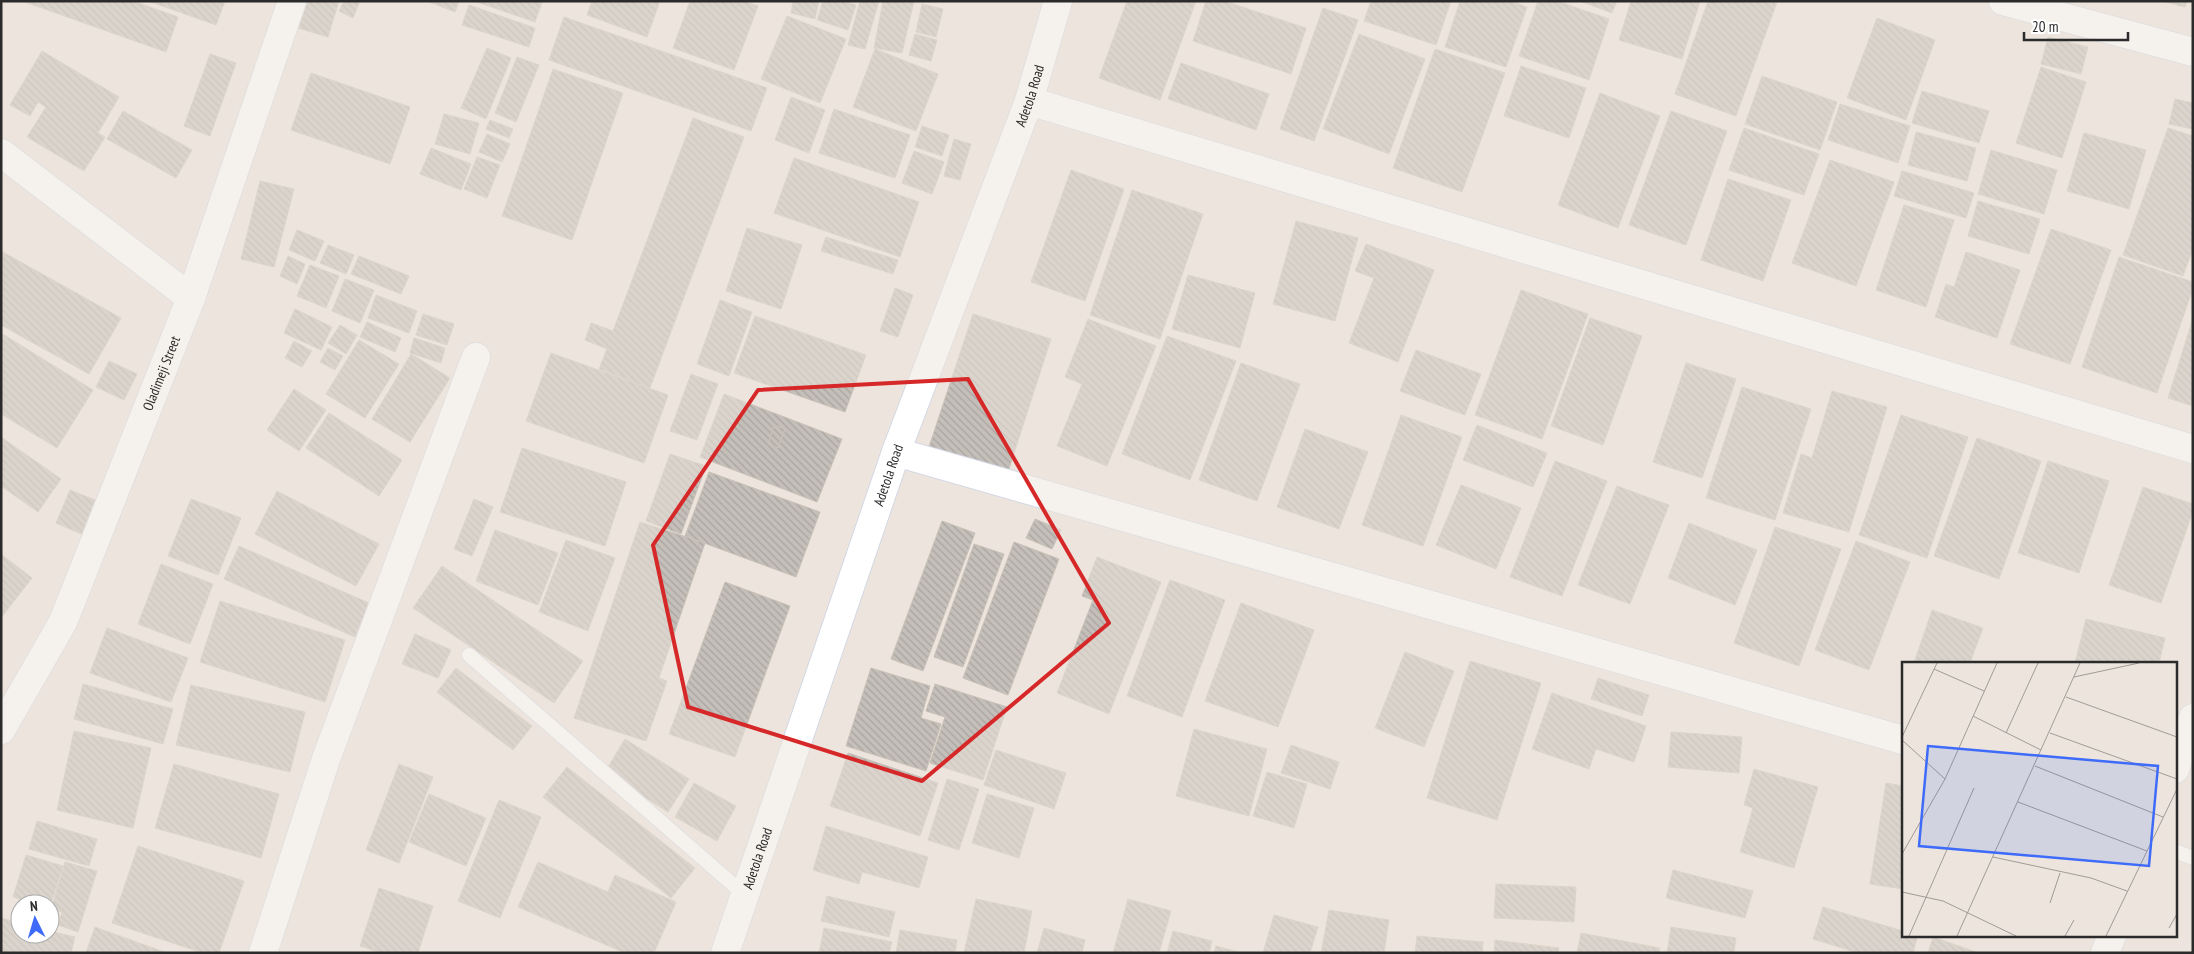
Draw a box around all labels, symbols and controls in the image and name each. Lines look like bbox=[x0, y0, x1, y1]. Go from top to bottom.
scale bar bbox=[2024, 10, 2128, 42]
text: 20 m bbox=[2032, 17, 2058, 36]
street label: Adetola Road bbox=[1011, 63, 1048, 129]
street label: Oladimeji Street bbox=[138, 333, 184, 413]
street label: Adetola Road bbox=[869, 442, 907, 508]
inset map bbox=[1902, 662, 2176, 936]
street label: Adetola Road bbox=[738, 825, 776, 892]
north arrow bbox=[10, 894, 60, 944]
text: N bbox=[29, 897, 38, 915]

